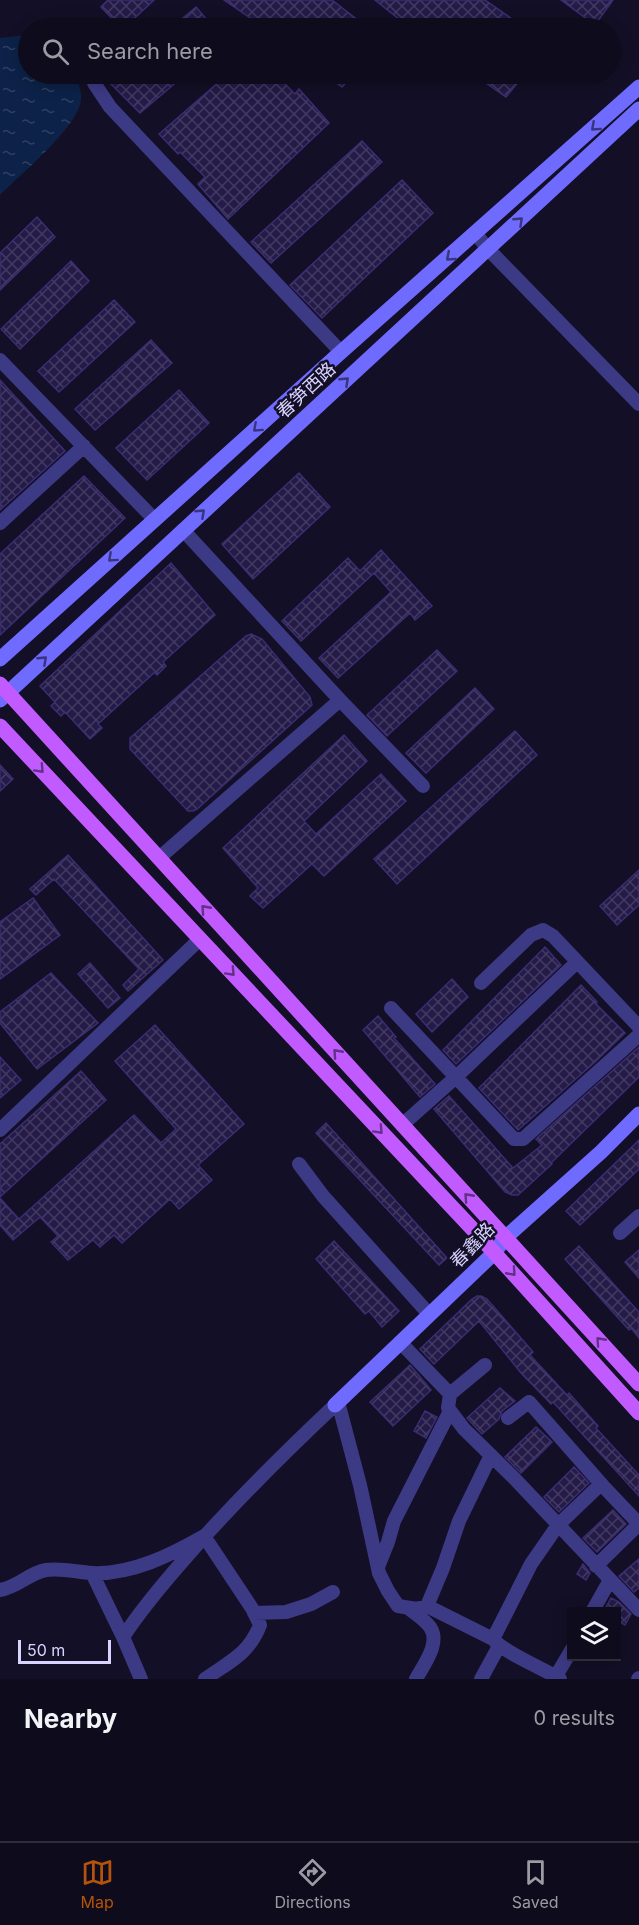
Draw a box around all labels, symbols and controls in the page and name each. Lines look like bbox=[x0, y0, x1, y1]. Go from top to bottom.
search box bbox=[18, 18, 621, 84]
icon: search bbox=[39, 35, 72, 68]
text: Search here bbox=[87, 38, 213, 64]
one-way arrow bbox=[592, 120, 602, 131]
one-way arrow bbox=[512, 217, 523, 228]
one-way arrow bbox=[446, 249, 457, 260]
street label: 春笋西路 bbox=[273, 358, 339, 422]
one-way arrow bbox=[338, 377, 348, 388]
one-way arrow bbox=[253, 421, 264, 432]
one-way arrow bbox=[195, 509, 205, 520]
one-way arrow bbox=[108, 551, 119, 562]
one-way arrow bbox=[36, 656, 46, 667]
one-way arrow bbox=[33, 762, 44, 772]
one-way arrow bbox=[201, 905, 212, 915]
one-way arrow bbox=[224, 966, 235, 976]
one-way arrow bbox=[333, 1049, 344, 1059]
one-way arrow bbox=[372, 1123, 383, 1133]
one-way arrow bbox=[464, 1193, 475, 1203]
street label: 春鑫路 bbox=[446, 1218, 498, 1272]
one-way arrow bbox=[504, 1265, 515, 1276]
one-way arrow bbox=[596, 1337, 607, 1348]
map controls bbox=[567, 1607, 621, 1661]
button: layers bbox=[567, 1607, 621, 1661]
scale bar bbox=[18, 1637, 111, 1664]
text: 50 m bbox=[27, 1640, 65, 1660]
text: Nearby bbox=[24, 1703, 117, 1734]
text: 0 results bbox=[533, 1706, 615, 1730]
tab: Map bbox=[80, 1856, 114, 1912]
tab: Directions bbox=[275, 1856, 351, 1912]
tab: Saved bbox=[512, 1856, 559, 1912]

